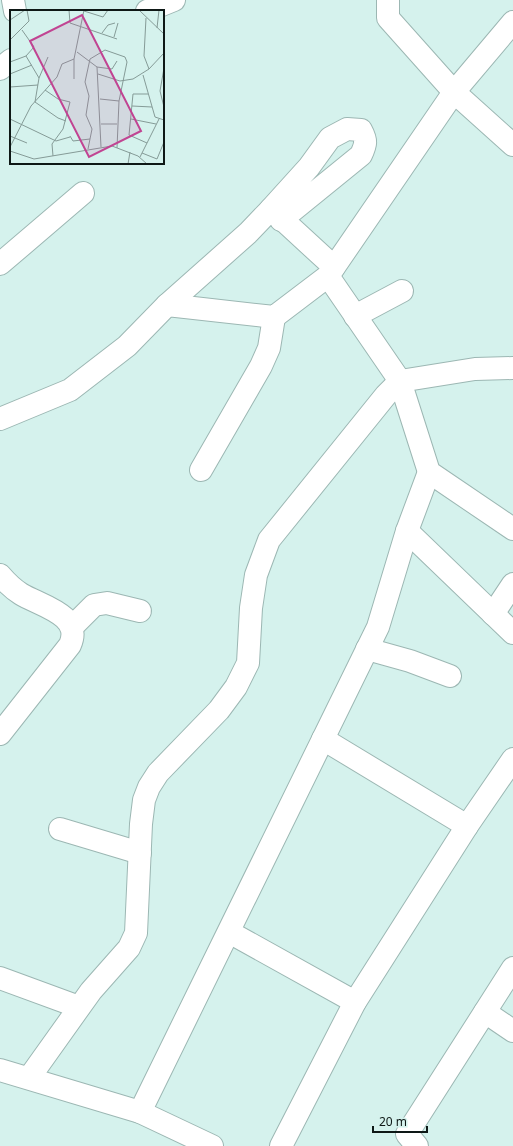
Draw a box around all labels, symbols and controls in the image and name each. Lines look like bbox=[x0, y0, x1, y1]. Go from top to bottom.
inset map bbox=[10, 10, 164, 164]
scale bar bbox=[373, 1108, 427, 1134]
text: 20 m bbox=[379, 1113, 407, 1130]

